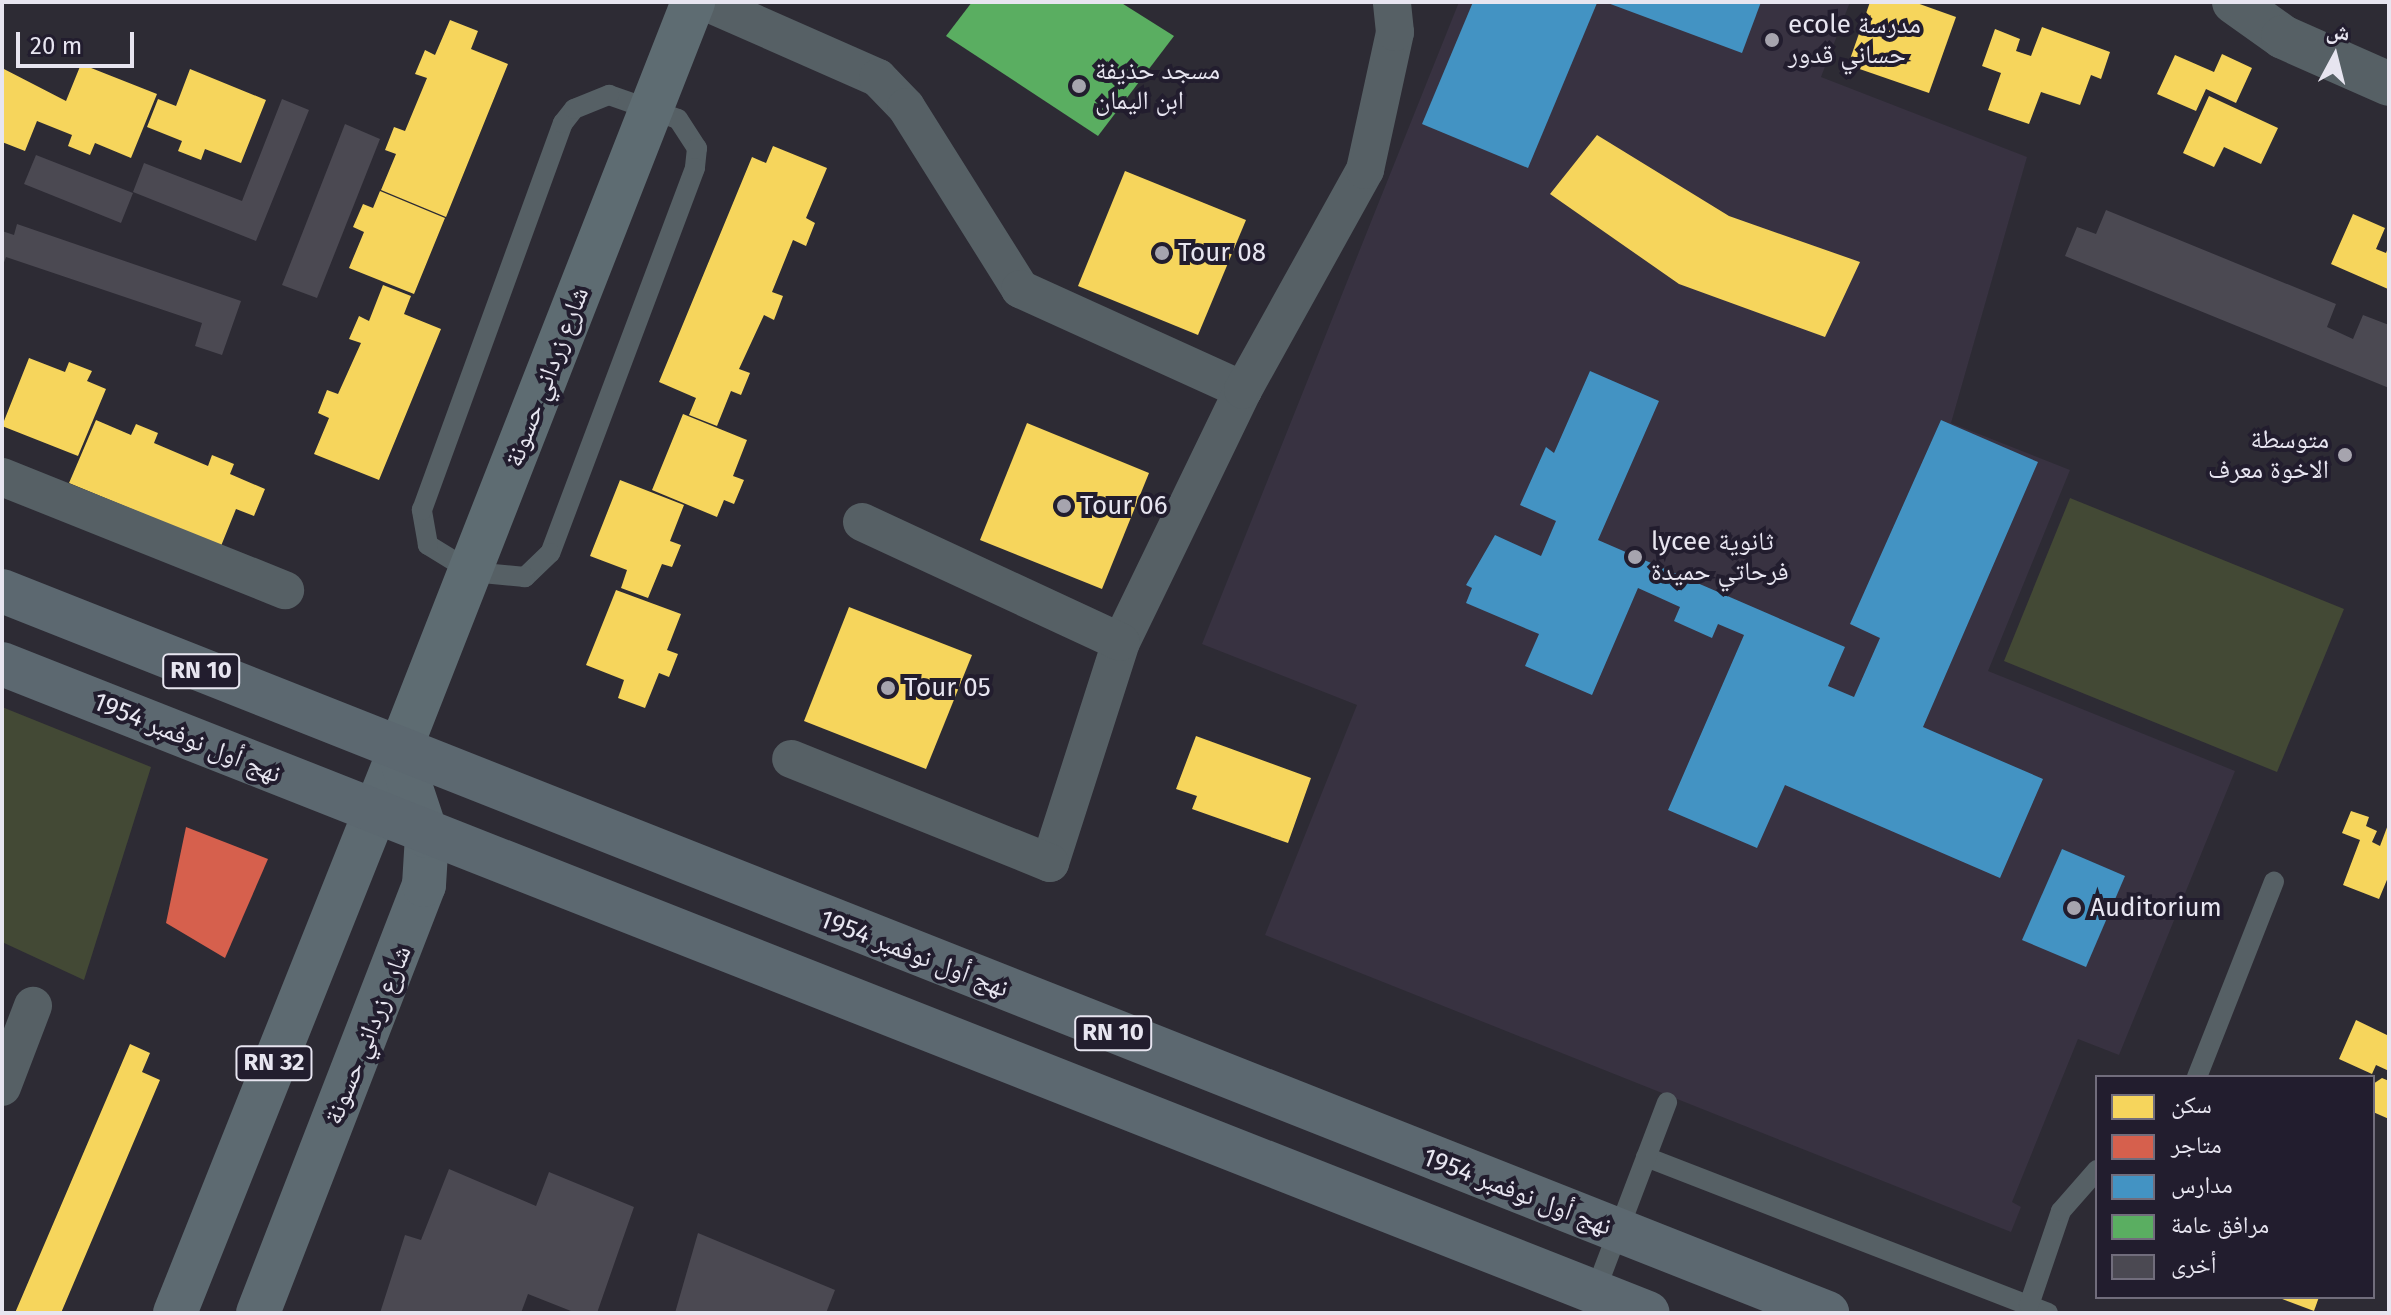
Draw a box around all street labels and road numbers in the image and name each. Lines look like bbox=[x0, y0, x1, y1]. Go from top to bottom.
street label: شارع زرداني حسونة bbox=[498, 283, 596, 471]
road number: RN 10 bbox=[161, 651, 241, 691]
street label: نهج أول نوفمبر 1954 bbox=[89, 686, 285, 790]
street label: نهج أول نوفمبر 1954 bbox=[815, 904, 1013, 1004]
street label: شارع زرداني حسونة bbox=[318, 941, 418, 1129]
road number: RN 10 bbox=[1073, 1013, 1153, 1053]
road number: RN 32 bbox=[234, 1043, 314, 1083]
street label: نهج أول نوفمبر 1954 bbox=[1418, 1142, 1616, 1242]

